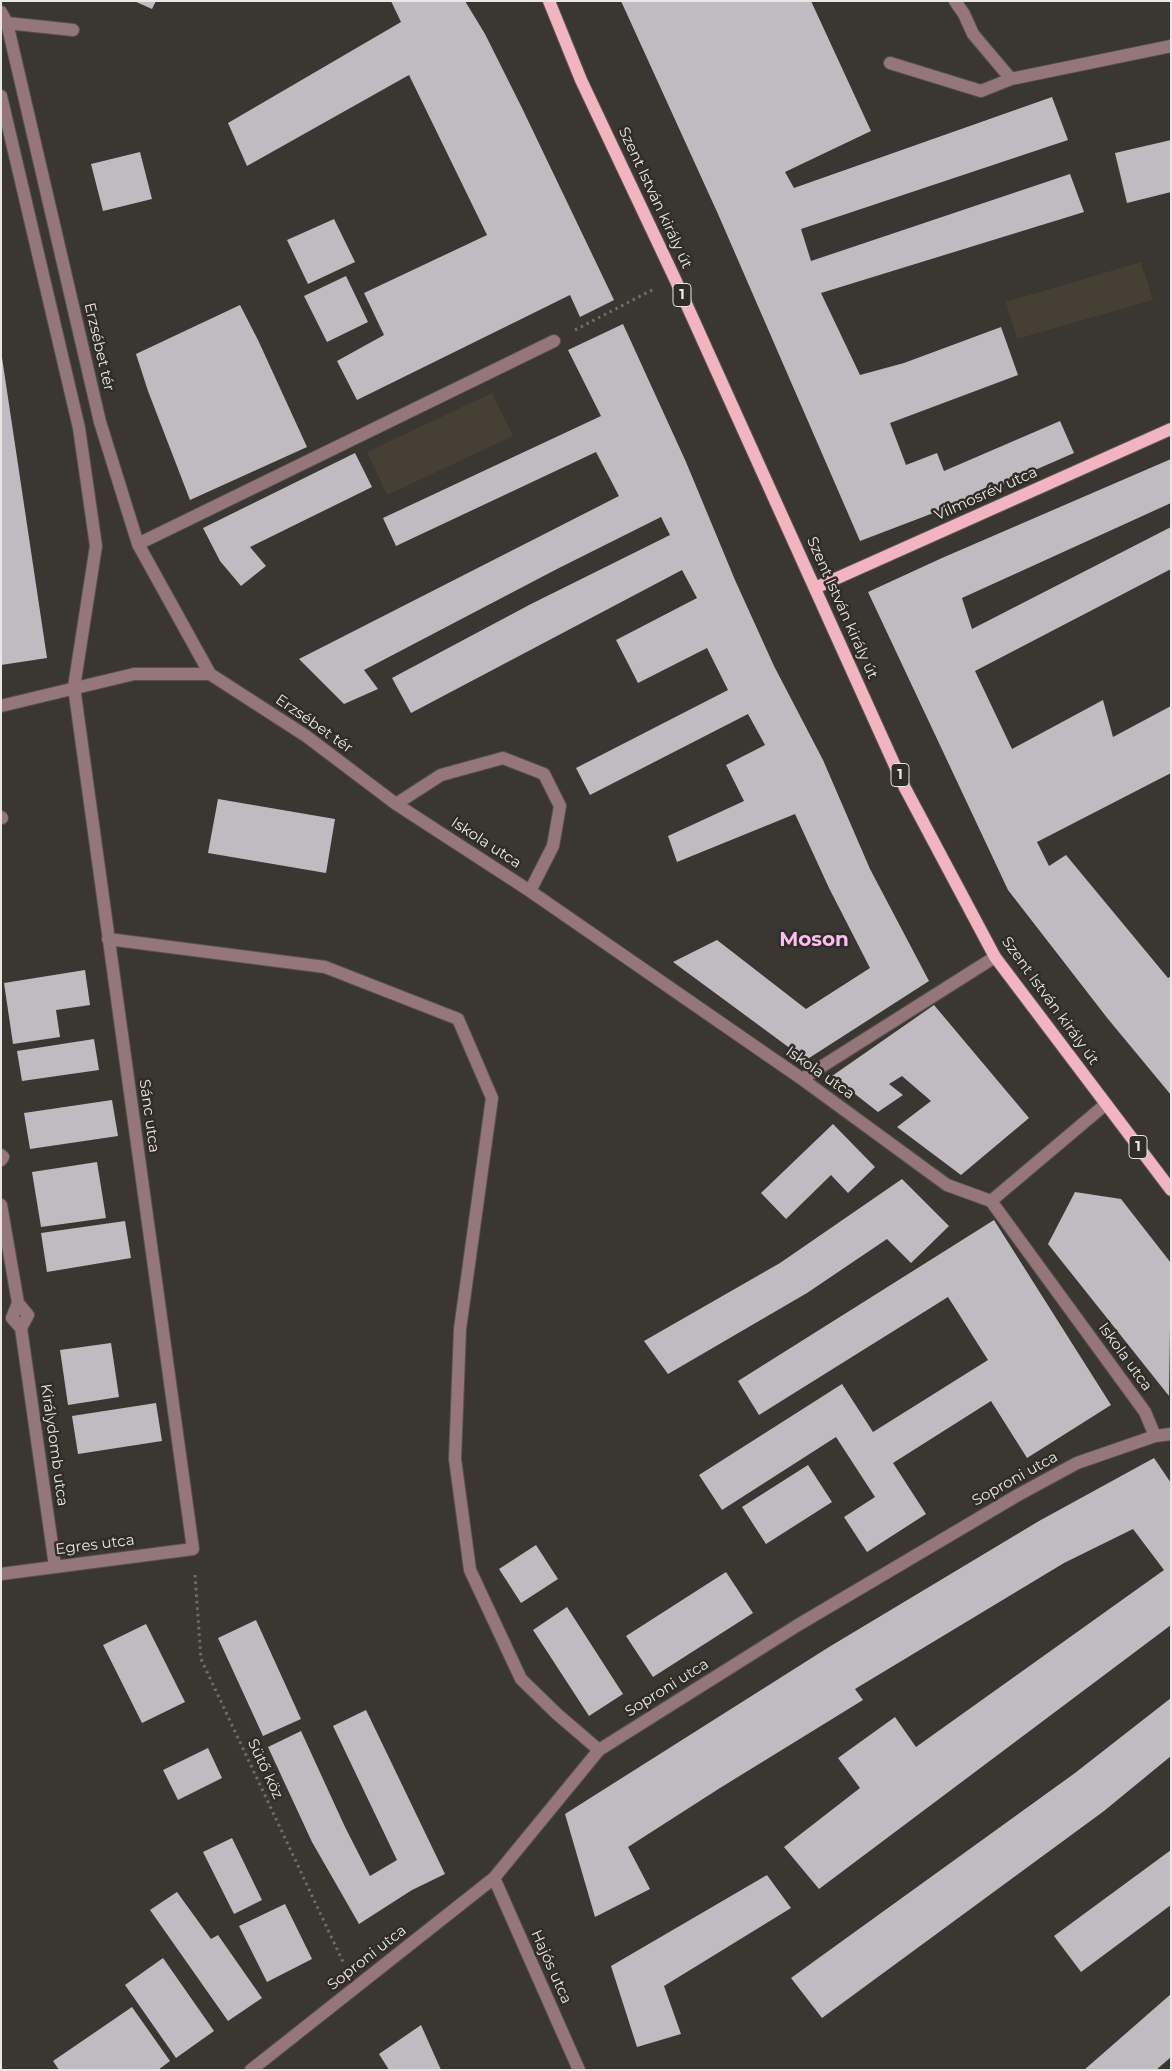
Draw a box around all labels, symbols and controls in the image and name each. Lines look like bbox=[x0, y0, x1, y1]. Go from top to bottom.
street label: Szent István király út bbox=[614, 124, 696, 272]
road number: 1 bbox=[673, 284, 691, 306]
street label: Erzsébet tér bbox=[80, 301, 118, 393]
street label: Vilmosrév utca bbox=[932, 463, 1040, 525]
street label: Szent István király út bbox=[802, 534, 882, 682]
street label: Erzsébet tér bbox=[272, 691, 356, 757]
road number: 1 bbox=[891, 764, 909, 786]
street label: Iskola utca bbox=[448, 814, 524, 872]
district label: Moson bbox=[779, 928, 849, 952]
street label: Szent István király út bbox=[997, 933, 1103, 1069]
street label: Iskola utca bbox=[782, 1043, 858, 1103]
street label: Sánc utca bbox=[135, 1078, 163, 1154]
road number: 1 bbox=[1129, 1136, 1147, 1158]
street label: Iskola utca bbox=[1094, 1319, 1156, 1395]
street label: Királydomb utca bbox=[36, 1383, 72, 1507]
street label: Soproni utca bbox=[969, 1448, 1061, 1510]
street label: Egres utca bbox=[54, 1531, 136, 1559]
street label: Soproni utca bbox=[622, 1655, 712, 1721]
street label: Sütő köz bbox=[243, 1736, 287, 1802]
street label: Soproni utca bbox=[324, 1922, 410, 1994]
street label: Hajós utca bbox=[527, 1927, 575, 2007]

